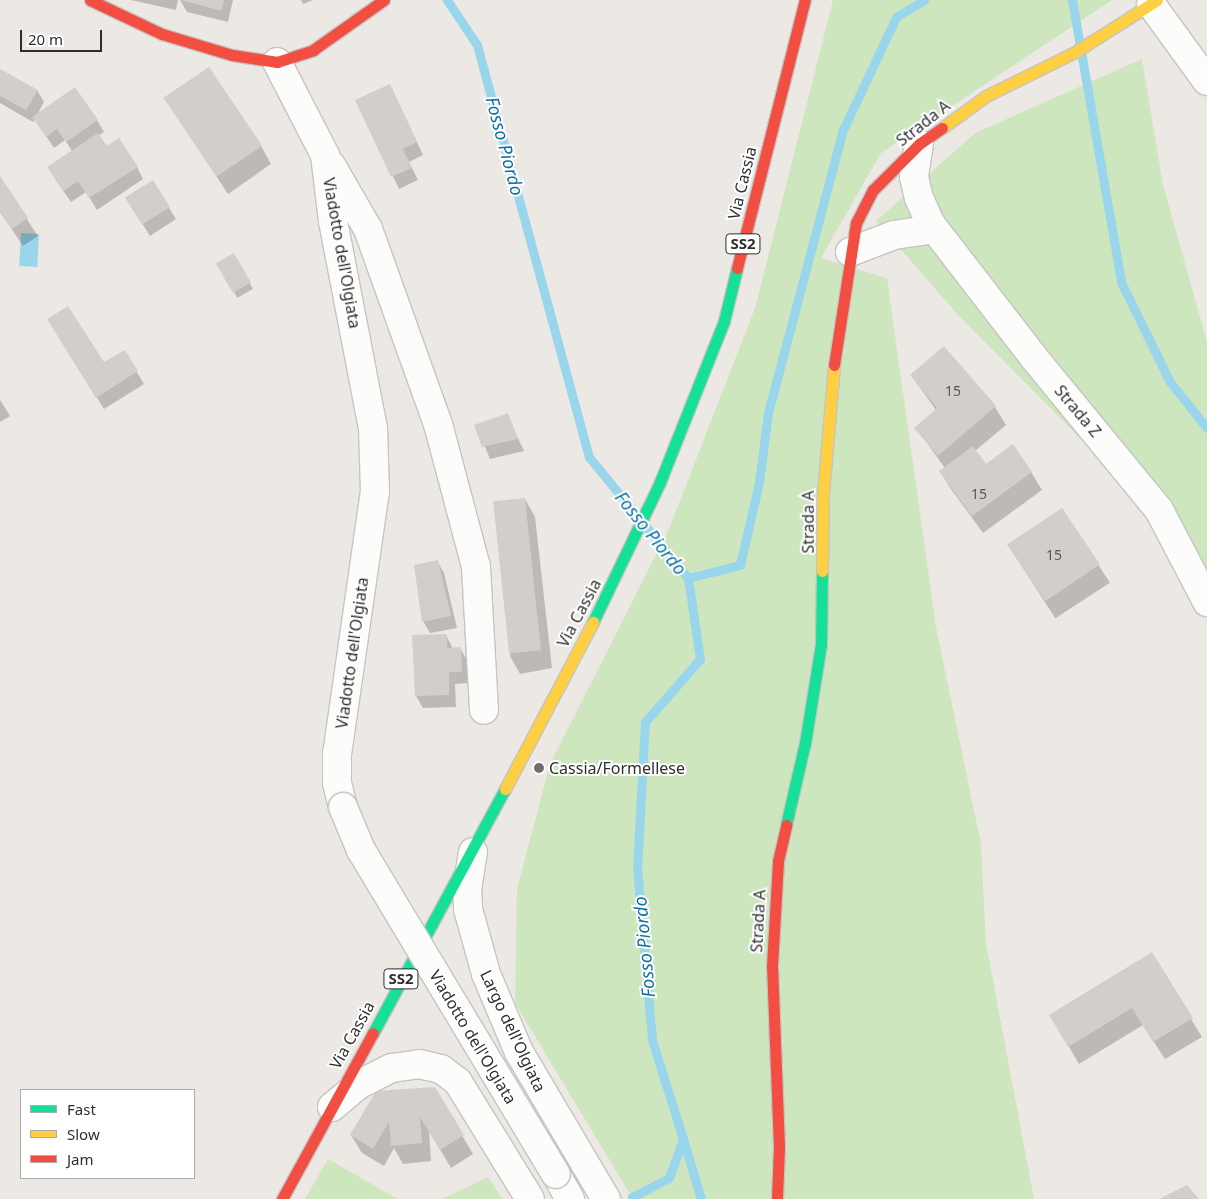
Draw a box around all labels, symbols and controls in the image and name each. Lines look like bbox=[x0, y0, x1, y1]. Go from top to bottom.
scale bar bbox=[22, 20, 105, 52]
text: 20 m bbox=[28, 29, 63, 49]
water label: Fosso Piordo bbox=[481, 94, 529, 198]
street label: Strada A bbox=[892, 96, 954, 150]
street label: Via Cassia bbox=[724, 145, 760, 221]
street label: Viadotto dell'Olgiata bbox=[319, 176, 365, 330]
road number: SS2 bbox=[724, 232, 762, 256]
street label: Strada Z bbox=[1051, 381, 1105, 441]
house number: 15 bbox=[945, 383, 961, 399]
house number: 15 bbox=[971, 486, 987, 502]
water label: Fosso Piordo bbox=[611, 487, 691, 579]
street label: Strada A bbox=[798, 490, 818, 554]
house number: 15 bbox=[1046, 547, 1062, 563]
street label: Viadotto dell'Olgiata bbox=[332, 576, 372, 730]
street label: Via Cassia bbox=[553, 576, 605, 650]
place label: Cassia/Formellese bbox=[549, 758, 685, 778]
marker: Cassia/Formellese bbox=[533, 762, 545, 774]
street label: Strada A bbox=[747, 889, 769, 953]
water label: Fosso Piordo bbox=[629, 896, 659, 998]
road number: SS2 bbox=[382, 966, 420, 992]
street label: Viadotto dell'Olgiata bbox=[425, 967, 521, 1107]
street label: Largo dell'Olgiata bbox=[476, 967, 550, 1095]
street label: Via Cassia bbox=[326, 998, 378, 1072]
legend bbox=[20, 1089, 195, 1179]
text: Fast bbox=[67, 1099, 96, 1119]
text: Slow bbox=[67, 1124, 100, 1144]
text: Jam bbox=[67, 1149, 94, 1169]

